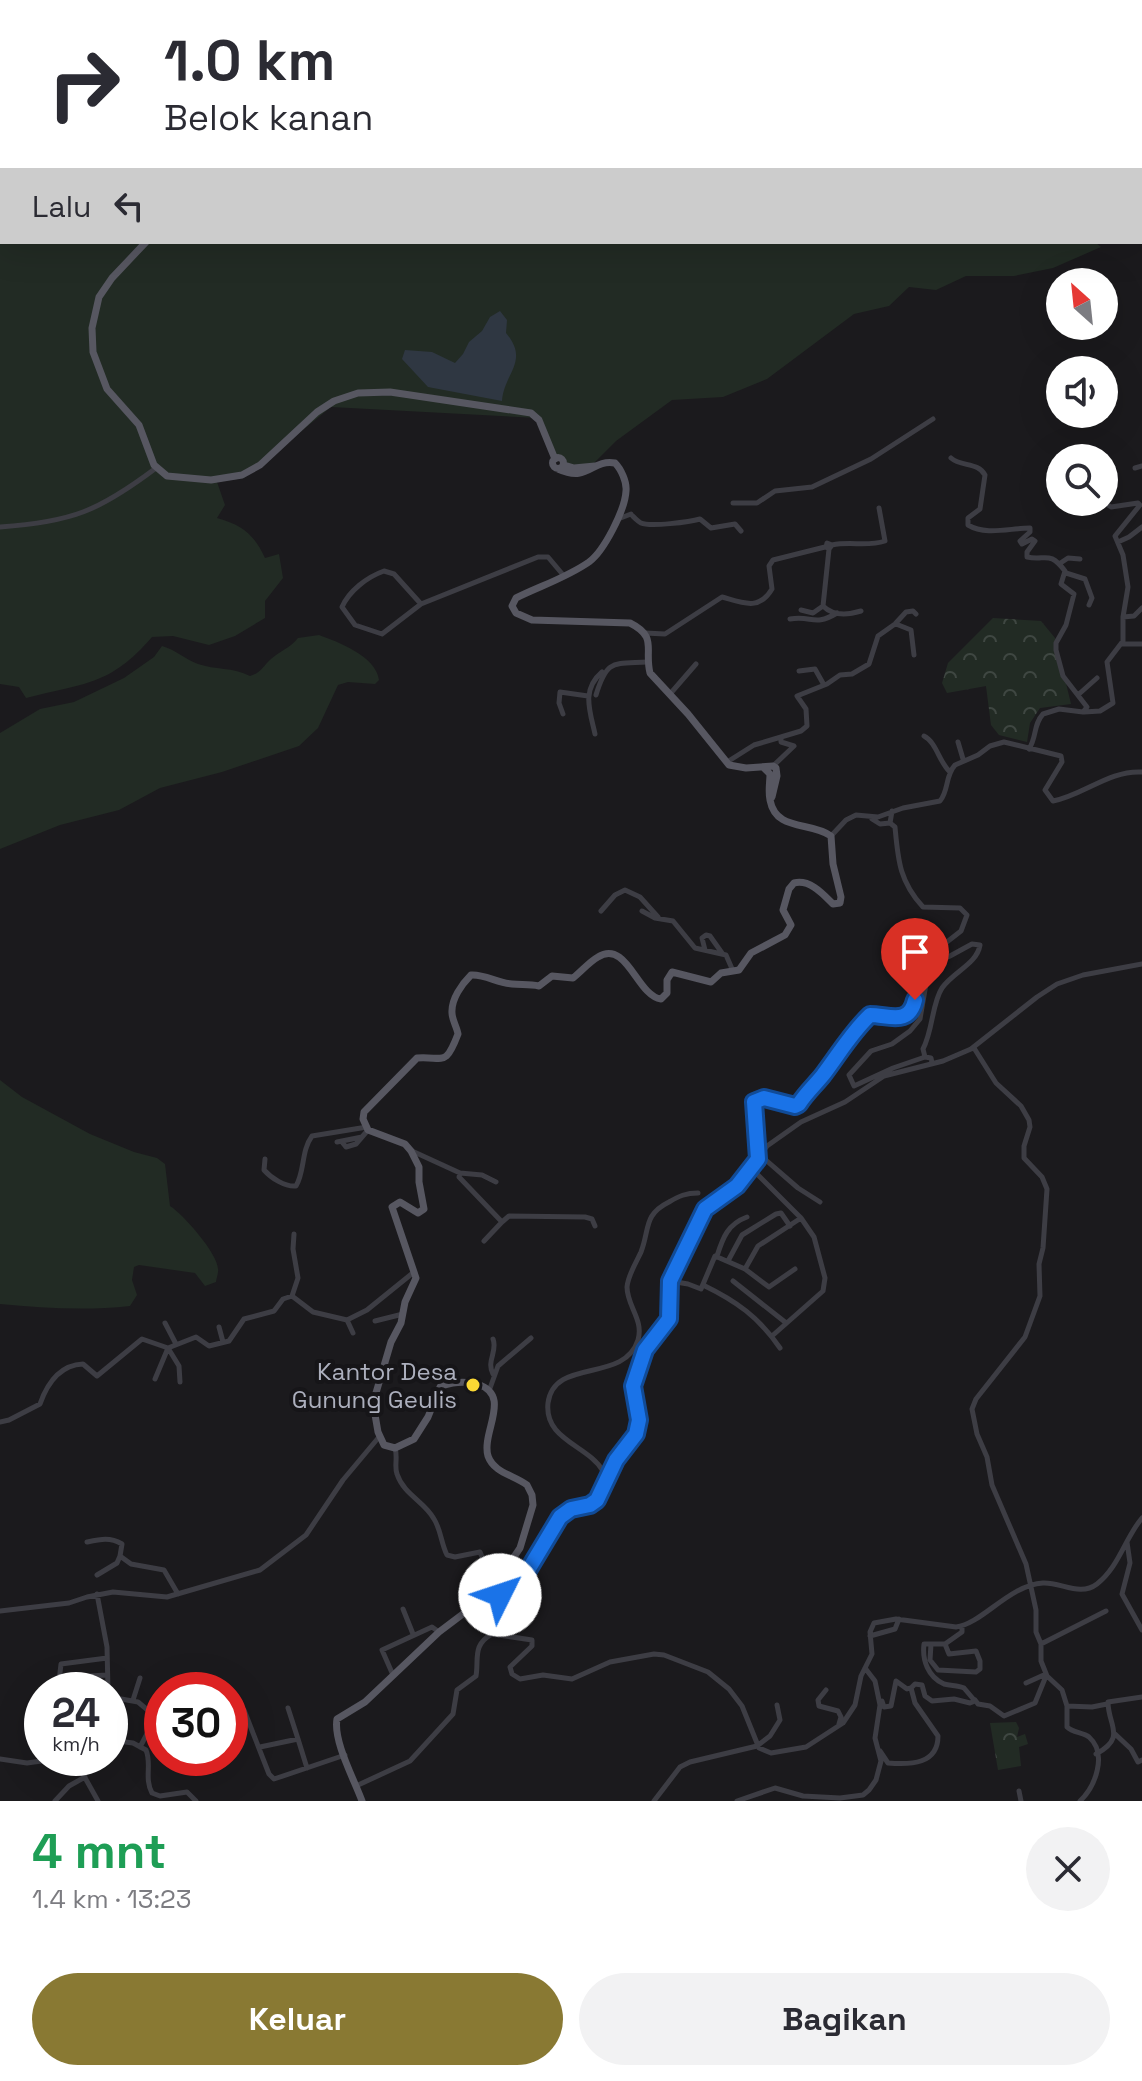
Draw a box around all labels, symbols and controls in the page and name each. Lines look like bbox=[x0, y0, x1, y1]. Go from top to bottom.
text: 1.0 km bbox=[164, 25, 335, 96]
icon: right bbox=[32, 32, 136, 136]
text: Belok kanan bbox=[164, 95, 373, 141]
icon: left bbox=[107, 184, 151, 228]
text: Lalu bbox=[32, 187, 91, 226]
north arrow bbox=[1046, 268, 1118, 340]
map controls bbox=[1046, 268, 1118, 516]
button: sound bbox=[1046, 356, 1118, 428]
button: search bbox=[1046, 444, 1118, 516]
pin bbox=[881, 918, 949, 1000]
icon: arrive bbox=[893, 930, 937, 974]
place label: Kantor Desa Gunung Geulis bbox=[292, 1356, 457, 1415]
marker: Kantor Desa Gunung Geulis bbox=[464, 1376, 482, 1394]
position arrow bbox=[458, 1553, 542, 1637]
speed limit sign: 30 bbox=[144, 1672, 248, 1776]
text: 24 bbox=[52, 1688, 100, 1739]
text: km/h bbox=[52, 1731, 100, 1757]
text: 4 mnt bbox=[32, 1821, 167, 1882]
button: close bbox=[1026, 1827, 1110, 1911]
text: 1.4 km · 13:23 bbox=[32, 1882, 191, 1916]
button: Keluar bbox=[32, 1973, 563, 2065]
button: Bagikan bbox=[579, 1973, 1110, 2065]

